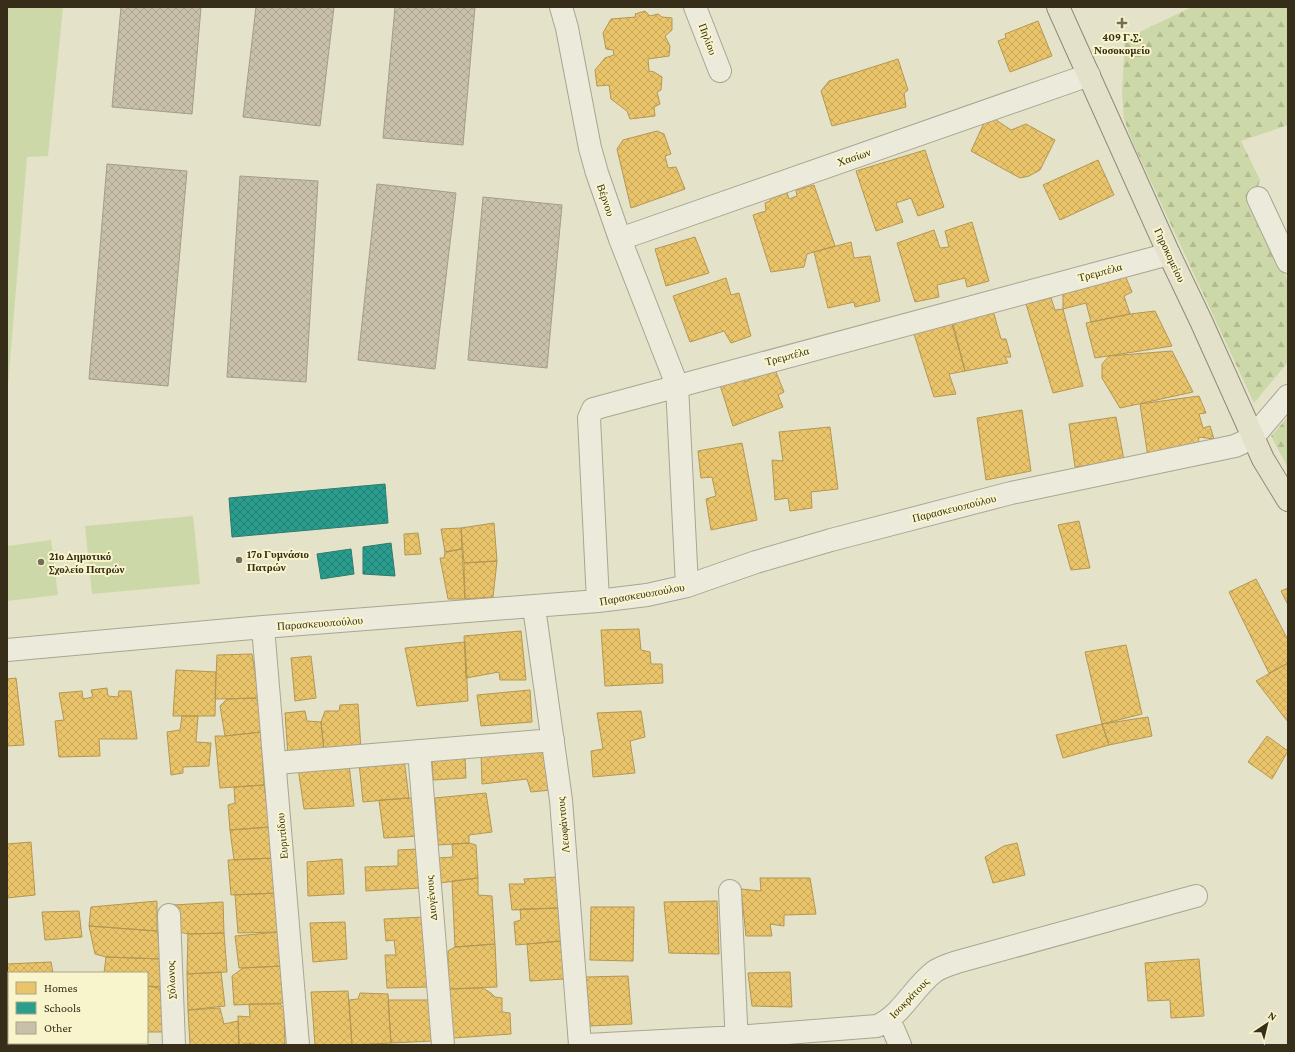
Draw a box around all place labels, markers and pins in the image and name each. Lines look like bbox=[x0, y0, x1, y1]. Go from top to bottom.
marker: 409 Γ.Σ. Νοσοκομείο bbox=[1116, 17, 1128, 29]
place label: 409 Γ.Σ. Νοσοκομείο bbox=[1094, 31, 1151, 57]
place label: 17ο Γυμνάσιο Πατρών bbox=[247, 548, 310, 573]
place label: 21ο Δημοτικό Σχολείο Πατρών bbox=[49, 550, 125, 575]
marker: 17ο Γυμνάσιο Πατρών bbox=[234, 555, 244, 565]
marker: 21ο Δημοτικό Σχολείο Πατρών bbox=[36, 557, 46, 567]

